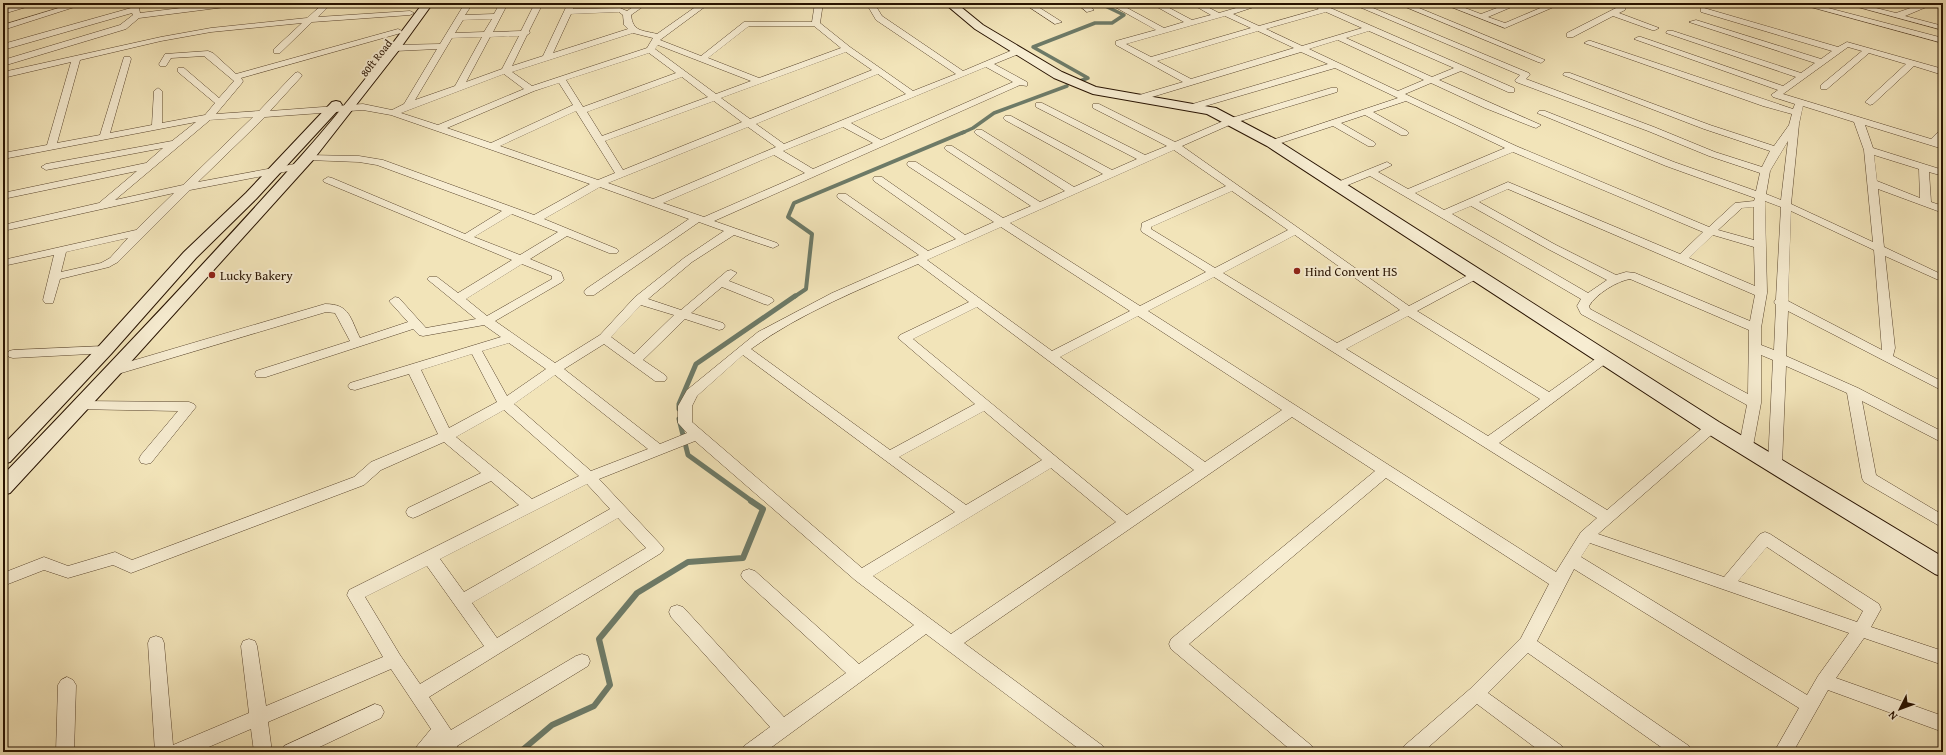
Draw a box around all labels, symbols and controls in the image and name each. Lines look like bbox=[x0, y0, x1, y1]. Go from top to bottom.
street label: 80ft Road bbox=[356, 36, 396, 80]
place label: Hind Convent HS bbox=[1305, 262, 1397, 281]
place label: Lucky Bakery bbox=[220, 266, 293, 285]
marker: Hind Convent HS bbox=[1292, 266, 1302, 276]
marker: Lucky Bakery bbox=[207, 270, 217, 280]
north arrow bbox=[1880, 689, 1920, 729]
text: N bbox=[1884, 707, 1901, 724]

